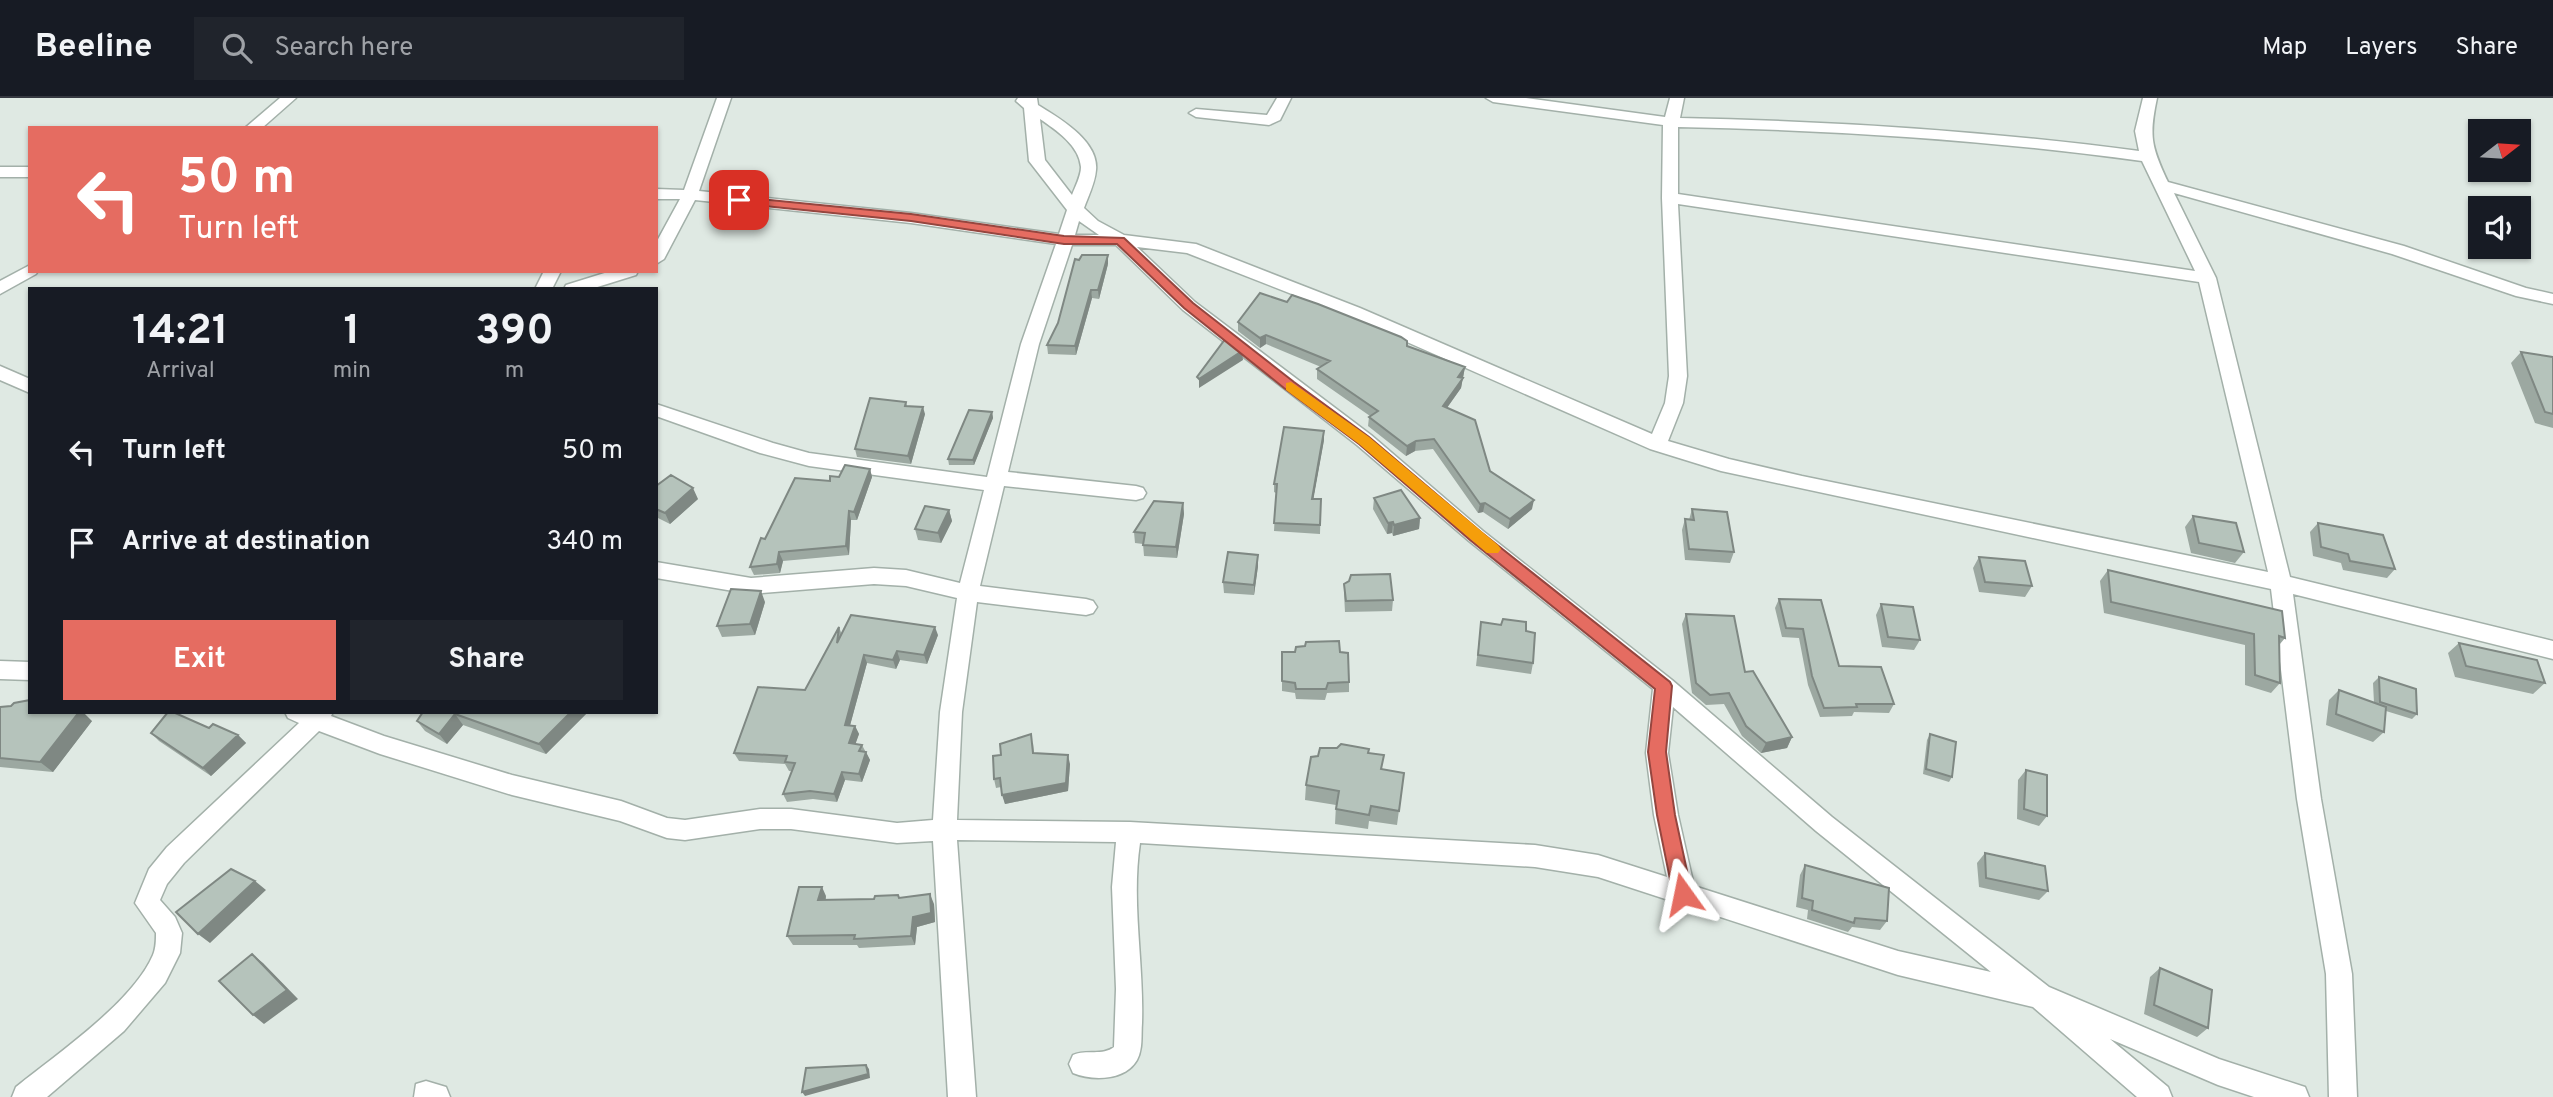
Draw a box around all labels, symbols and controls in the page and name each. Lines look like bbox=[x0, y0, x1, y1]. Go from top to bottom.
search box bbox=[194, 17, 684, 80]
text: Beeline bbox=[35, 27, 152, 69]
icon: search bbox=[218, 29, 256, 67]
text: Search here bbox=[274, 32, 413, 65]
text: Map bbox=[2262, 33, 2307, 63]
text: Layers bbox=[2345, 33, 2417, 63]
text: Share bbox=[2455, 33, 2518, 63]
north arrow bbox=[2468, 119, 2530, 182]
map controls bbox=[2468, 119, 2531, 259]
text: 50 m bbox=[178, 149, 295, 211]
icon: left bbox=[63, 154, 154, 245]
pin bbox=[709, 170, 769, 230]
icon: arrive bbox=[720, 181, 758, 219]
button: sound bbox=[2468, 196, 2531, 259]
text: Turn left bbox=[178, 210, 299, 250]
text: 14:21 bbox=[132, 306, 229, 359]
text: 1 bbox=[343, 306, 360, 359]
text: 390 bbox=[475, 306, 554, 359]
text: Arrival bbox=[146, 357, 215, 386]
text: min bbox=[333, 357, 371, 386]
text: m bbox=[505, 357, 524, 386]
icon: left bbox=[63, 433, 101, 471]
text: Turn left bbox=[122, 435, 226, 468]
text: 50 m bbox=[562, 435, 623, 468]
icon: arrive bbox=[63, 524, 101, 562]
text: Arrive at destination bbox=[122, 526, 370, 559]
text: 340 m bbox=[546, 526, 623, 559]
button: Exit bbox=[63, 620, 336, 700]
button: Share bbox=[350, 620, 623, 700]
position arrow bbox=[1646, 857, 1720, 931]

